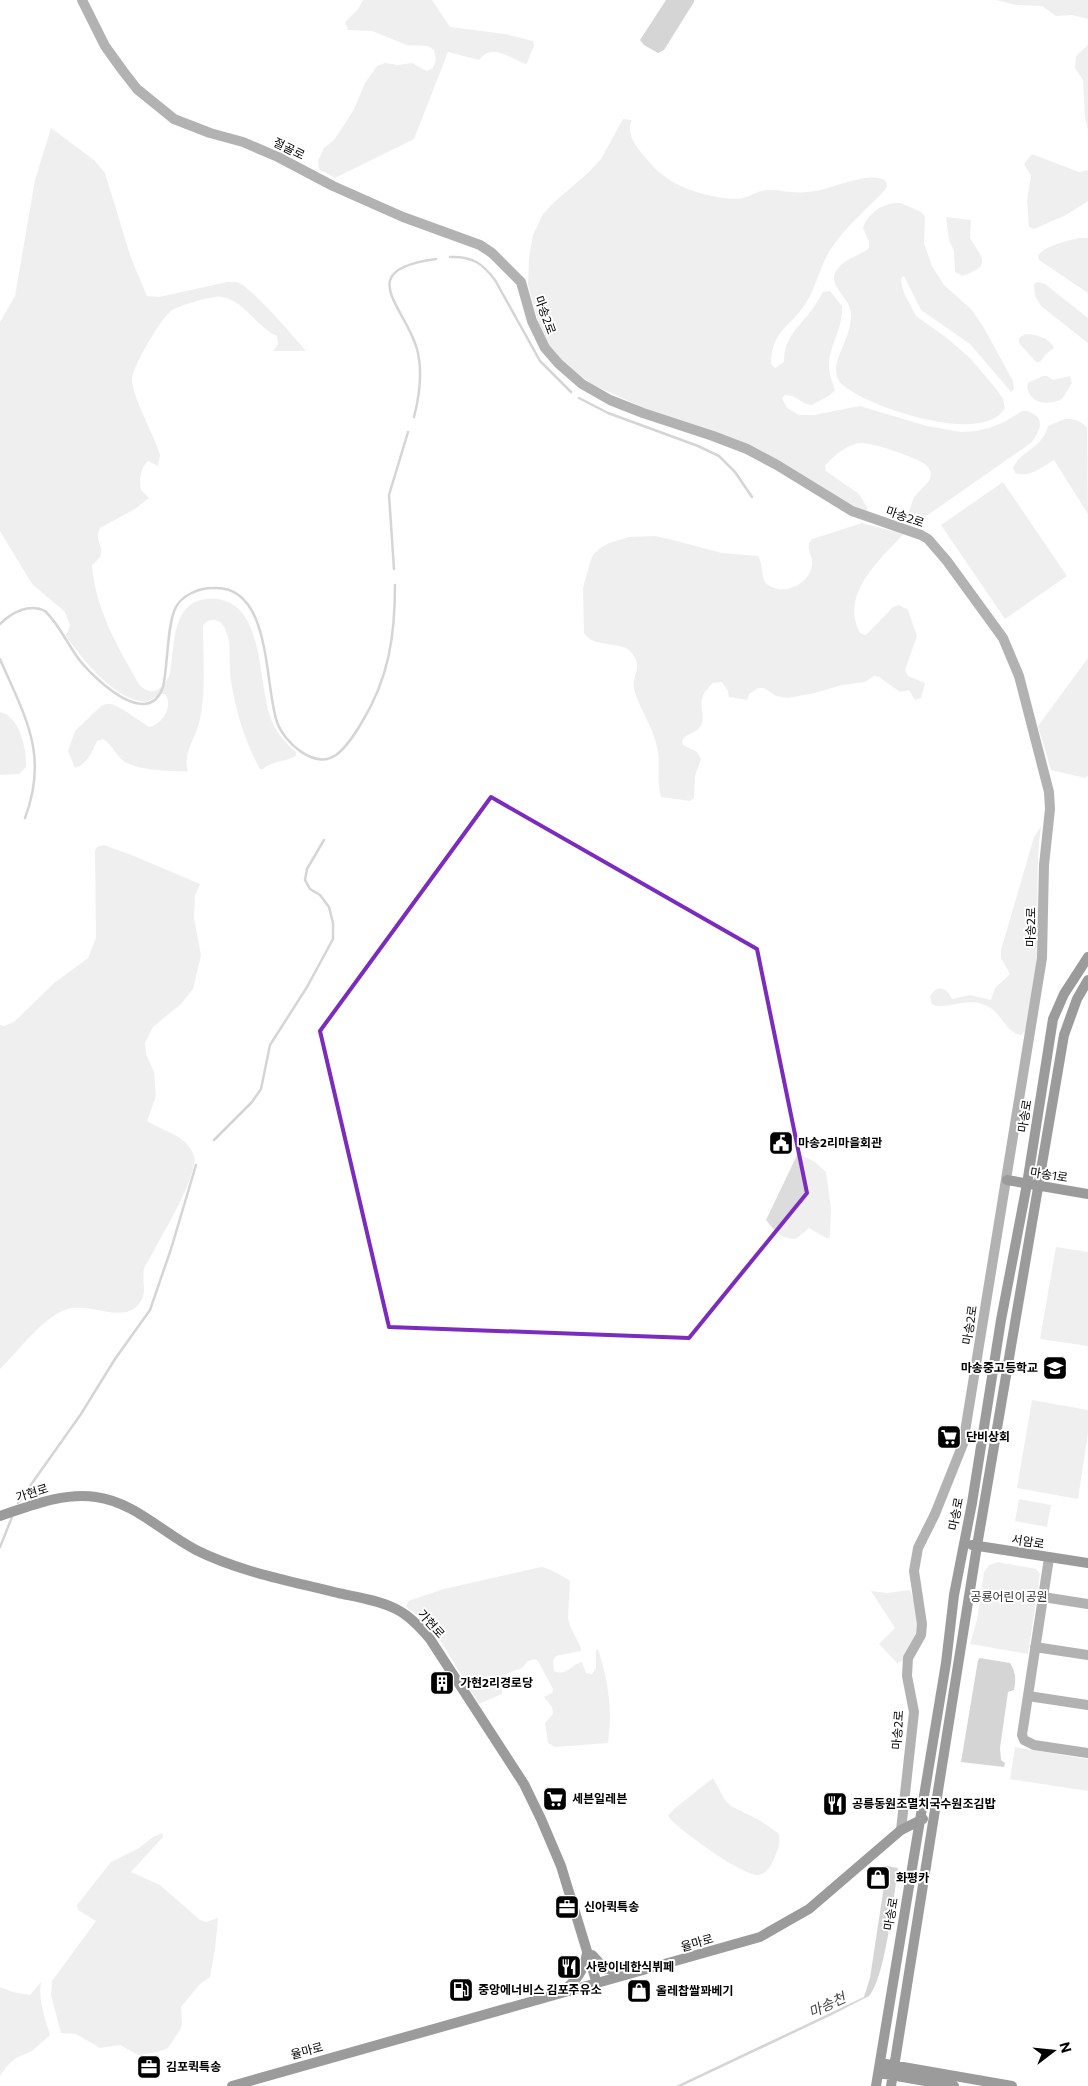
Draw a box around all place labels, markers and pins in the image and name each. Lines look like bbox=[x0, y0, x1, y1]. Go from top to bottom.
public building icon: 마송2리마을회관 bbox=[768, 1130, 794, 1156]
place label: 마송2리마을회관 bbox=[798, 1135, 882, 1149]
school or university icon: 마송중고등학교 bbox=[1042, 1355, 1068, 1381]
place label: 마송중고등학교 bbox=[961, 1360, 1038, 1374]
supermarket icon: 단비상회 bbox=[936, 1424, 962, 1450]
place label: 단비상회 bbox=[966, 1429, 1010, 1443]
building icon: 가현2리경로당 bbox=[429, 1670, 455, 1696]
place label: 가현2리경로당 bbox=[460, 1675, 533, 1689]
supermarket icon: 세븐일레븐 bbox=[542, 1786, 568, 1812]
place label: 세븐일레븐 bbox=[572, 1791, 627, 1805]
restaurant icon: 공릉동원조멸치국수원조김밥 bbox=[822, 1791, 848, 1817]
place label: 공릉동원조멸치국수원조김밥 bbox=[852, 1796, 996, 1810]
shop icon: 화평카 bbox=[865, 1865, 891, 1891]
place label: 화평카 bbox=[896, 1870, 929, 1884]
office icon: 신아퀵특송 bbox=[554, 1894, 580, 1920]
place label: 신아퀵특송 bbox=[584, 1899, 639, 1913]
restaurant icon: 사랑이네한식뷔페 bbox=[556, 1954, 582, 1980]
place label: 사랑이네한식뷔페 bbox=[586, 1959, 674, 1973]
fuel station icon: 중앙에너비스 김포주유소 bbox=[448, 1977, 474, 2003]
shop icon: 올레찹쌀꽈베기 bbox=[626, 1978, 652, 2004]
place label: 중앙에너비스 김포주유소 bbox=[478, 1982, 602, 1996]
place label: 올레찹쌀꽈베기 bbox=[656, 1983, 733, 1997]
office icon: 김포퀵특송 bbox=[136, 2054, 162, 2080]
place label: 김포퀵특송 bbox=[166, 2059, 221, 2073]

